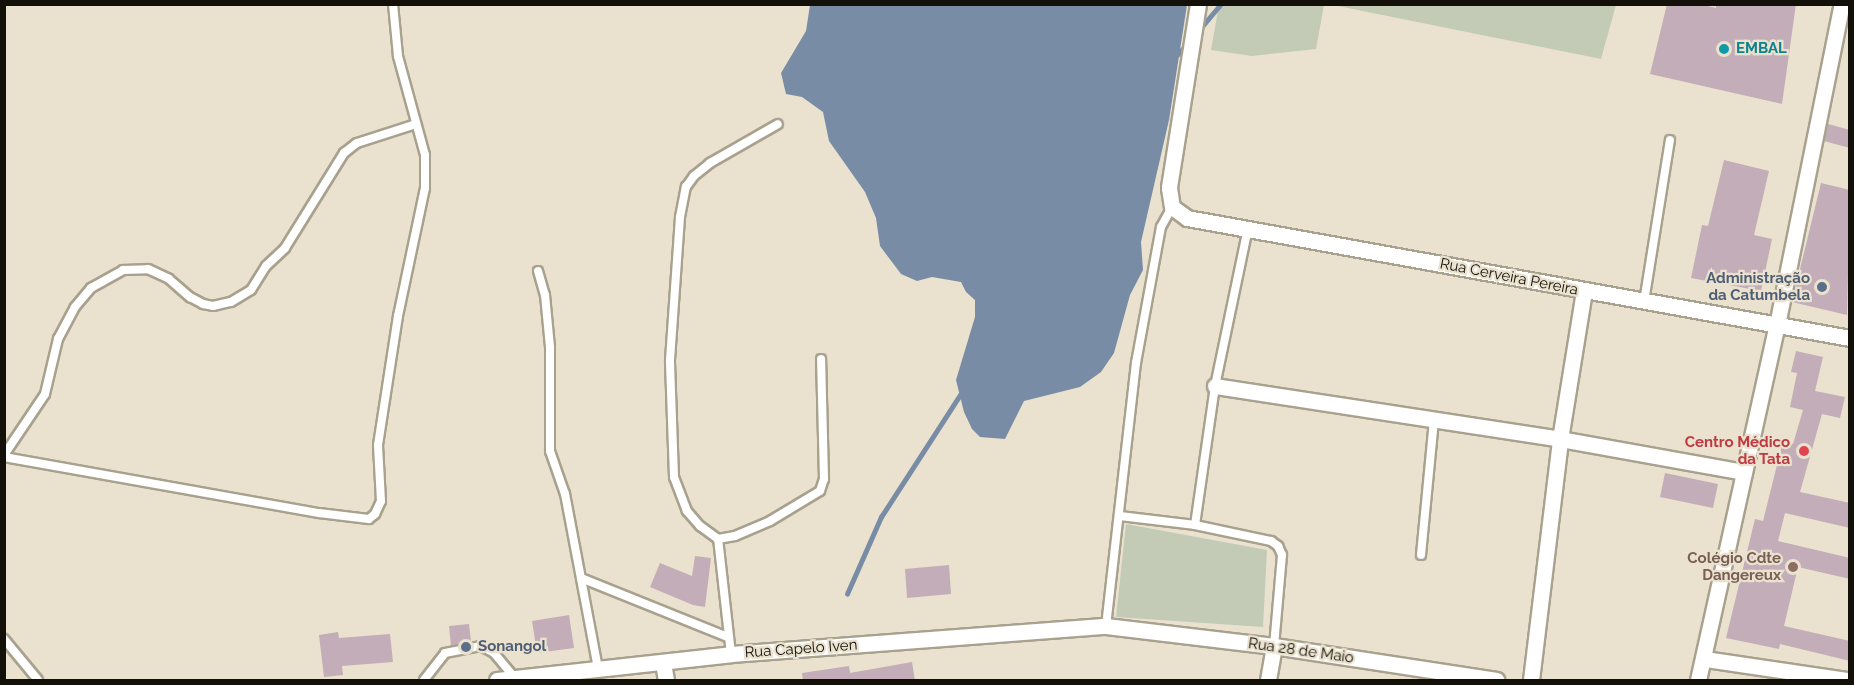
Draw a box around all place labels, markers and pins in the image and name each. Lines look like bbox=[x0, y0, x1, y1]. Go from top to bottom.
place label: EMBAL bbox=[1736, 40, 1787, 58]
marker: EMBAL bbox=[1717, 42, 1731, 56]
place label: Administração da Catumbela bbox=[1706, 269, 1810, 304]
marker: Administração da Catumbela bbox=[1815, 280, 1829, 294]
place label: Centro Médico da Tata bbox=[1685, 433, 1790, 468]
marker: Centro Médico da Tata bbox=[1795, 442, 1813, 460]
place label: Colégio Cdte Dangereux bbox=[1687, 549, 1781, 584]
marker: Colégio Cdte Dangereux bbox=[1786, 560, 1800, 574]
place label: Sonangol bbox=[478, 638, 546, 656]
marker: Sonangol bbox=[459, 640, 473, 654]

